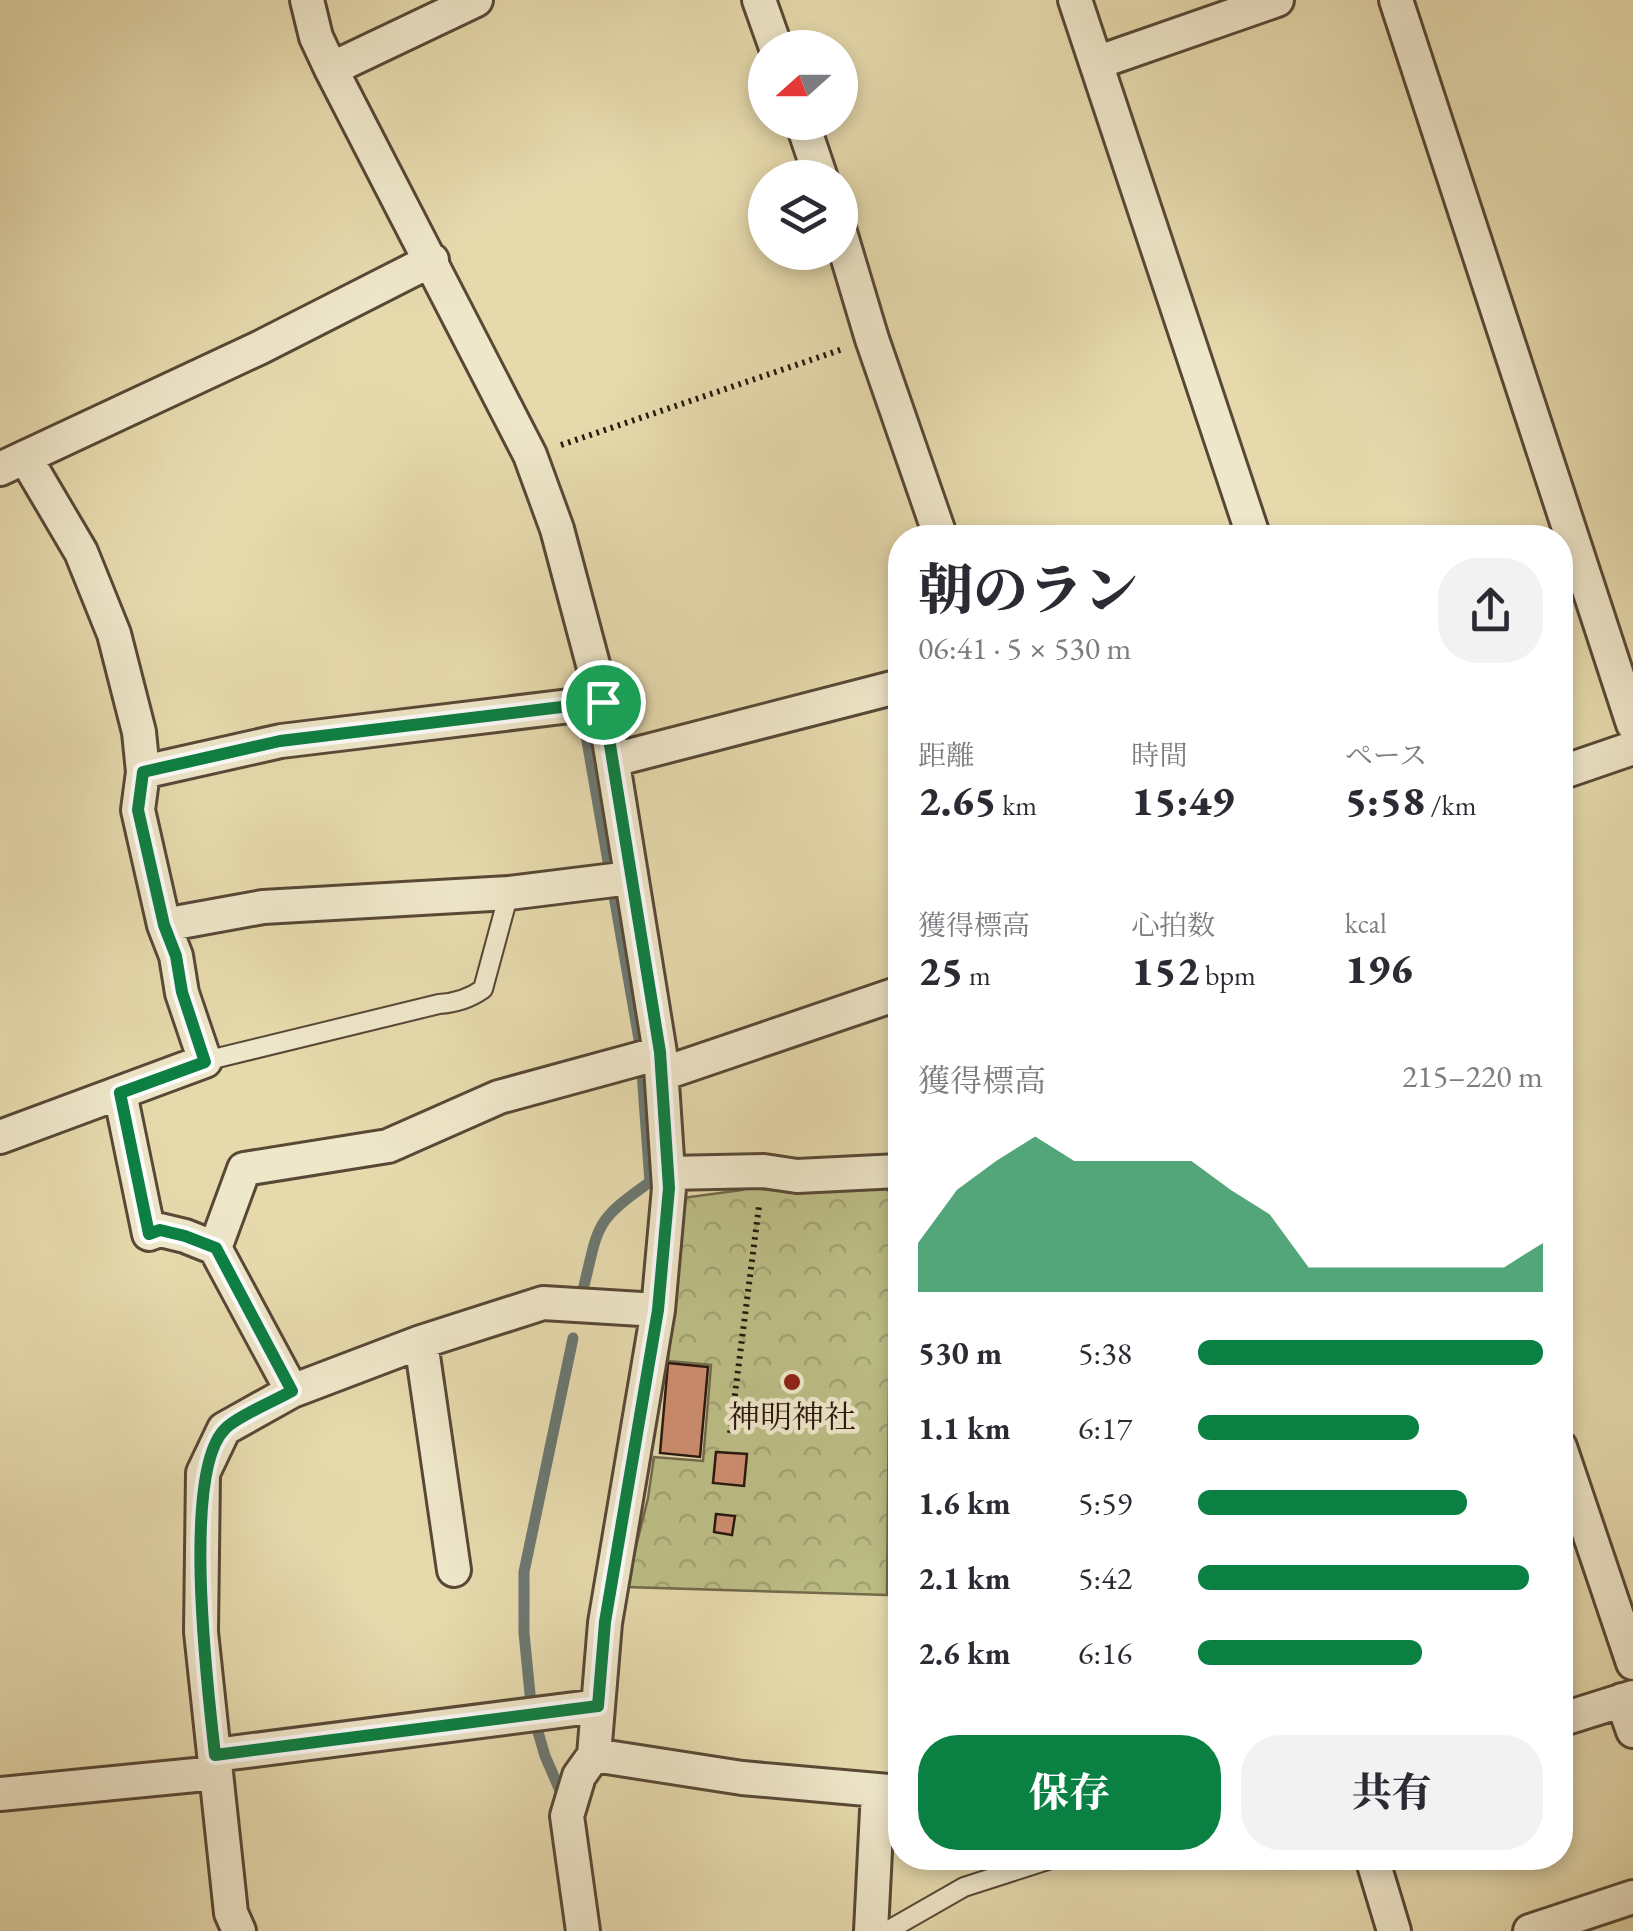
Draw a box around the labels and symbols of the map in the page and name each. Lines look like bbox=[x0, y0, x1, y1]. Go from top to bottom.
north arrow bbox=[748, 30, 858, 140]
pin bbox=[561, 660, 646, 745]
marker: 神明神社 bbox=[781, 1371, 803, 1393]
place label: 神明神社 bbox=[728, 1396, 856, 1438]

